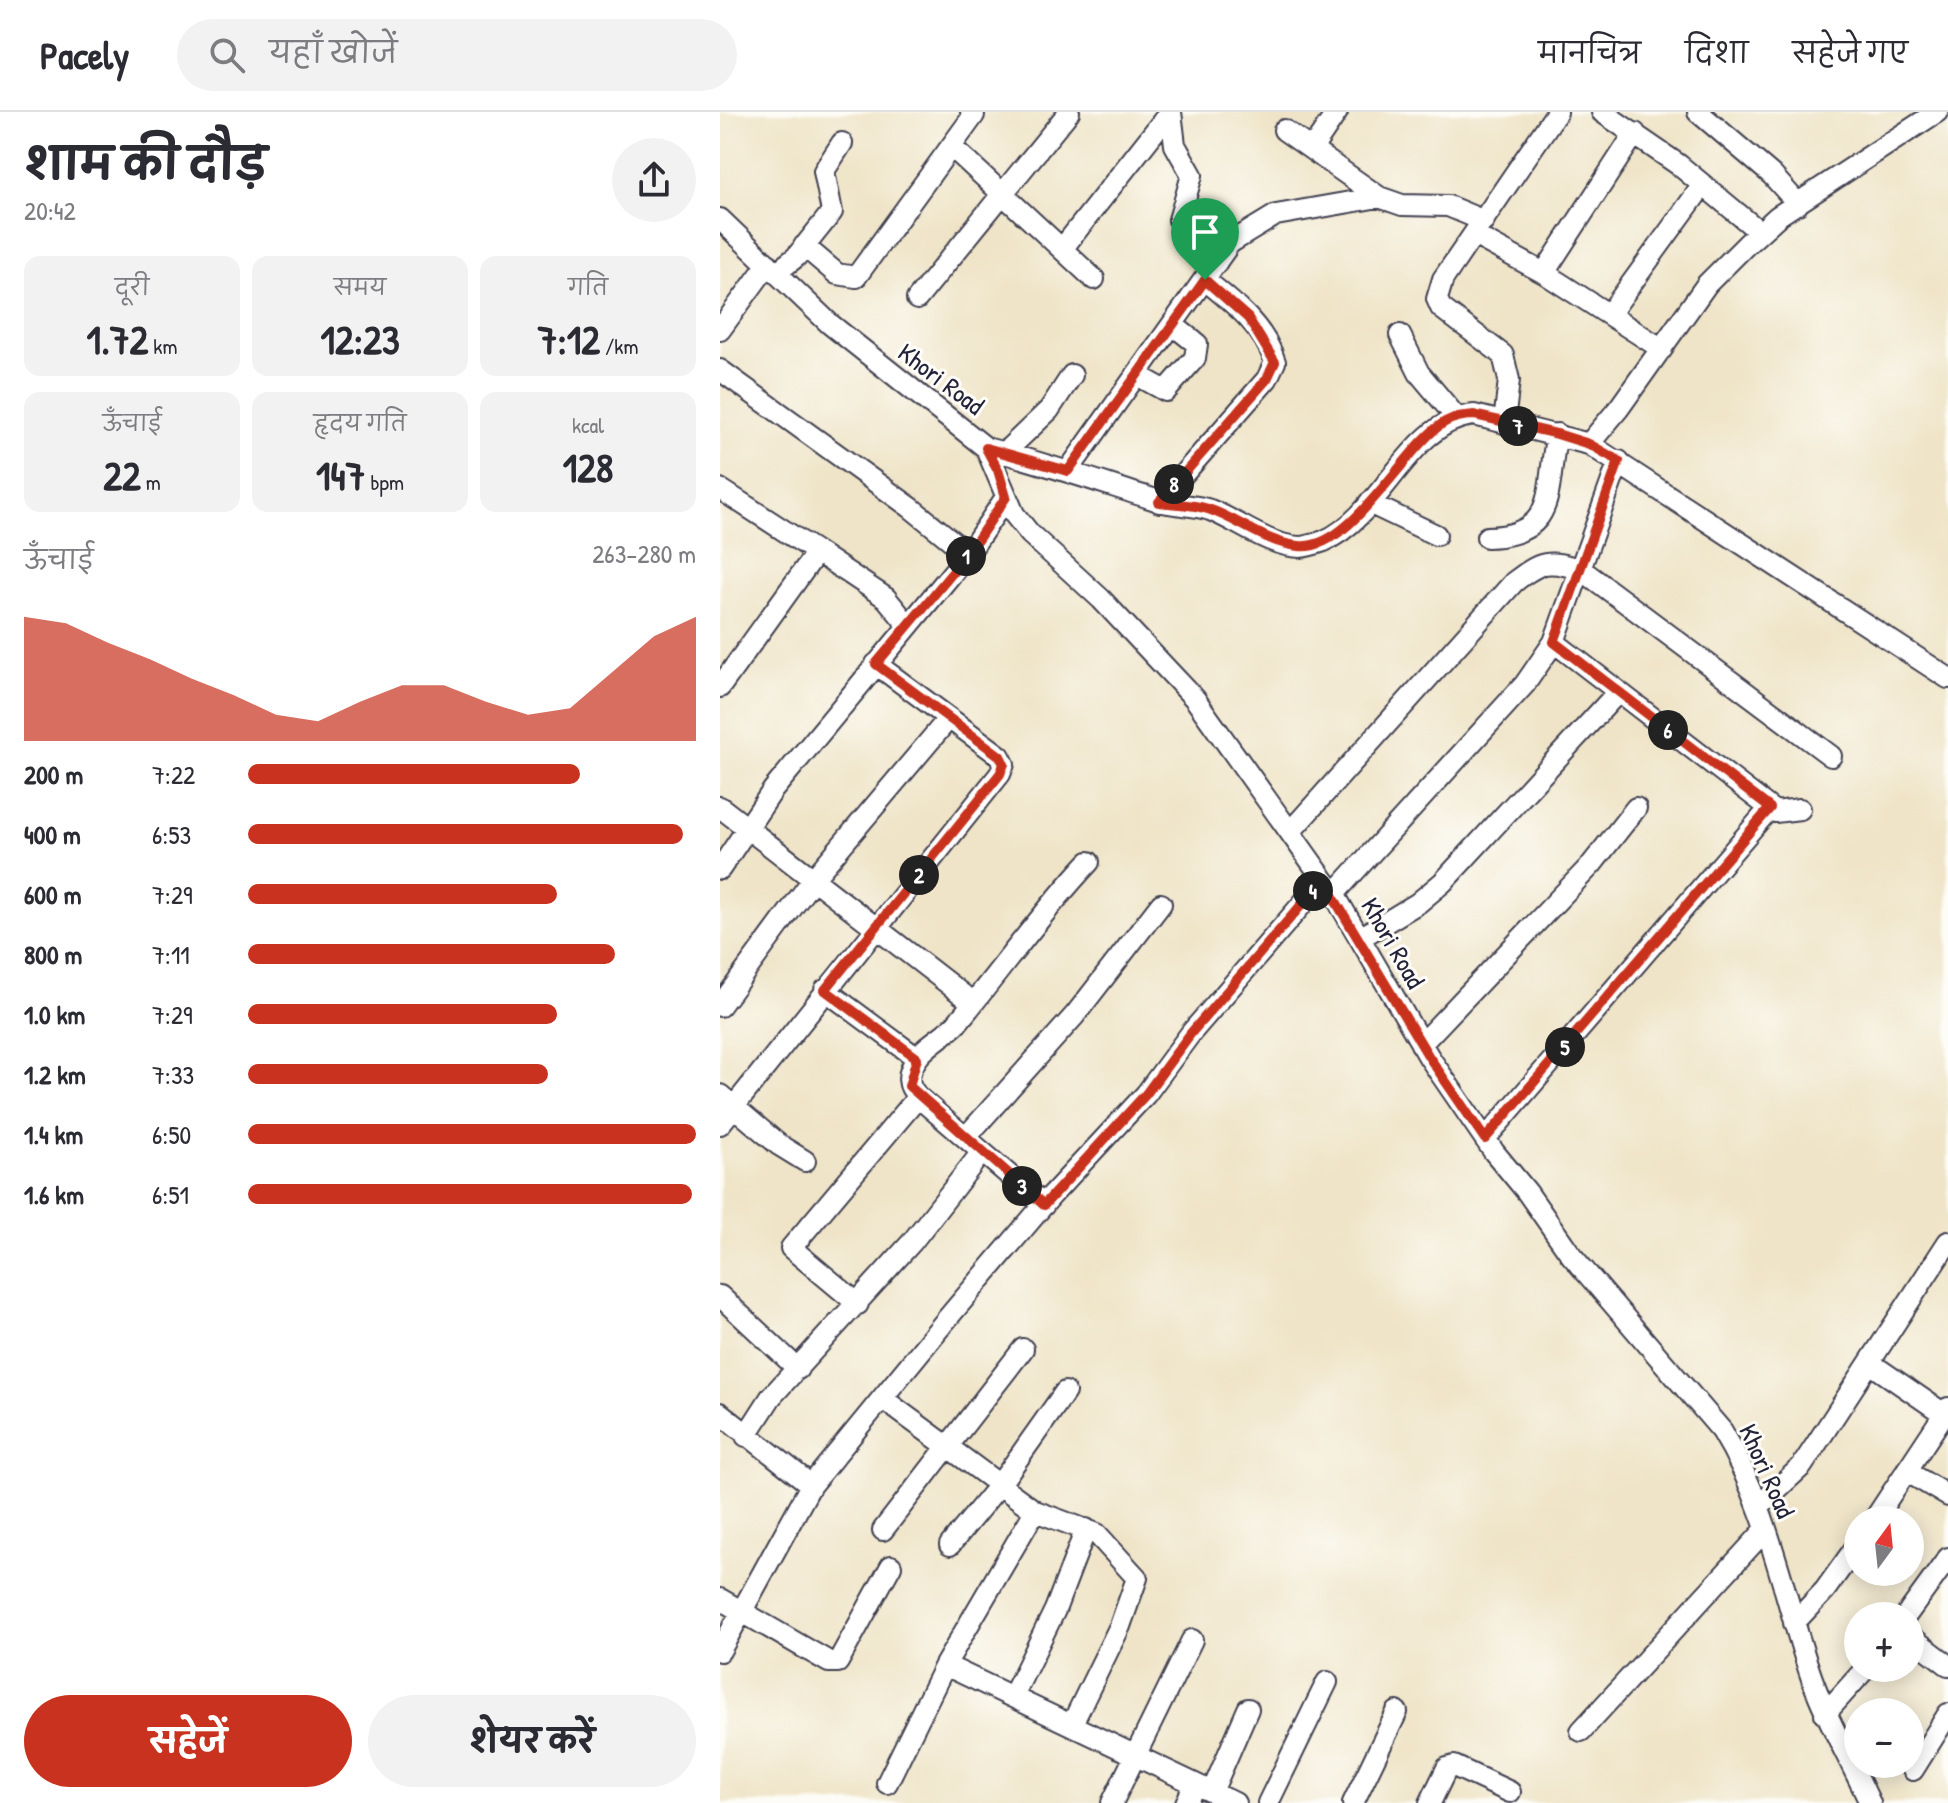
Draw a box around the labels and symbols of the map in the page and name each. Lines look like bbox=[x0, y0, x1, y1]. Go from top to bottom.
pin bbox=[1171, 198, 1239, 280]
street label: Khori Road bbox=[891, 335, 992, 422]
pin: 7 bbox=[1498, 406, 1538, 446]
pin: 8 bbox=[1154, 464, 1194, 504]
pin: 1 bbox=[946, 536, 986, 576]
pin: 6 bbox=[1648, 710, 1688, 750]
pin: 2 bbox=[899, 855, 939, 895]
pin: 4 bbox=[1293, 871, 1333, 911]
street label: Khori Road bbox=[1353, 891, 1433, 995]
pin: 5 bbox=[1545, 1027, 1585, 1067]
pin: 3 bbox=[1002, 1166, 1042, 1206]
street label: Khori Road bbox=[1731, 1418, 1804, 1523]
north arrow bbox=[1844, 1506, 1924, 1586]

